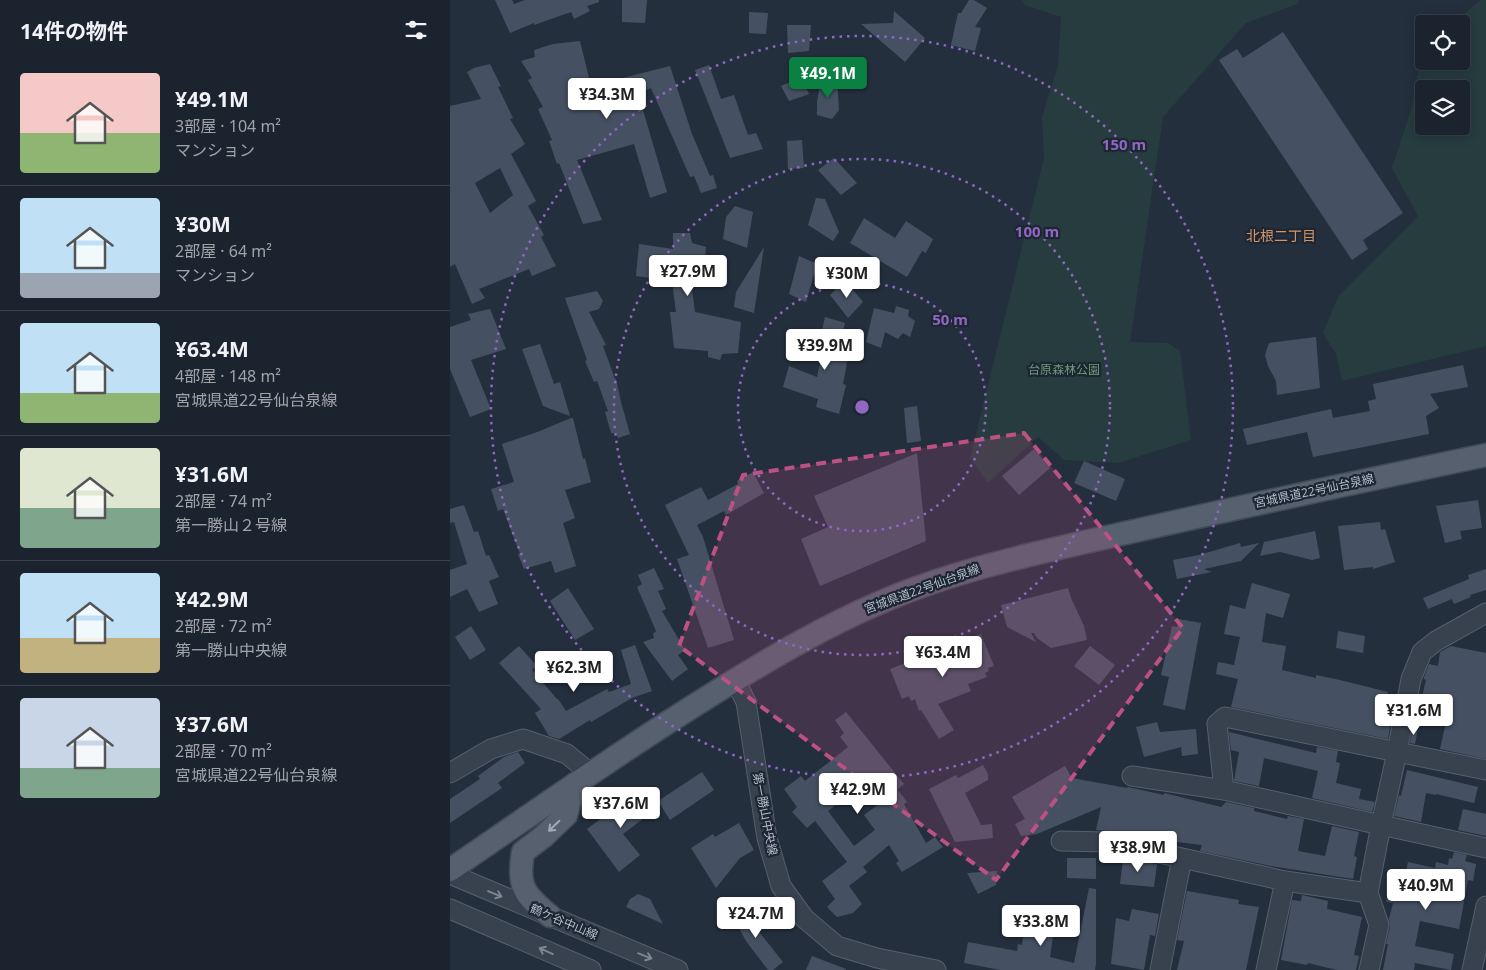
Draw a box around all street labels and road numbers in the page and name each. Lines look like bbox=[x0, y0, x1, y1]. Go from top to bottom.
street label: 宮城県道22号仙台泉線 bbox=[1253, 470, 1375, 511]
street label: 宮城県道22号仙台泉線 bbox=[862, 560, 982, 617]
street label: 第一勝山中央線 bbox=[749, 771, 782, 857]
street label: 鶴ケ谷中山線 bbox=[528, 900, 601, 943]

